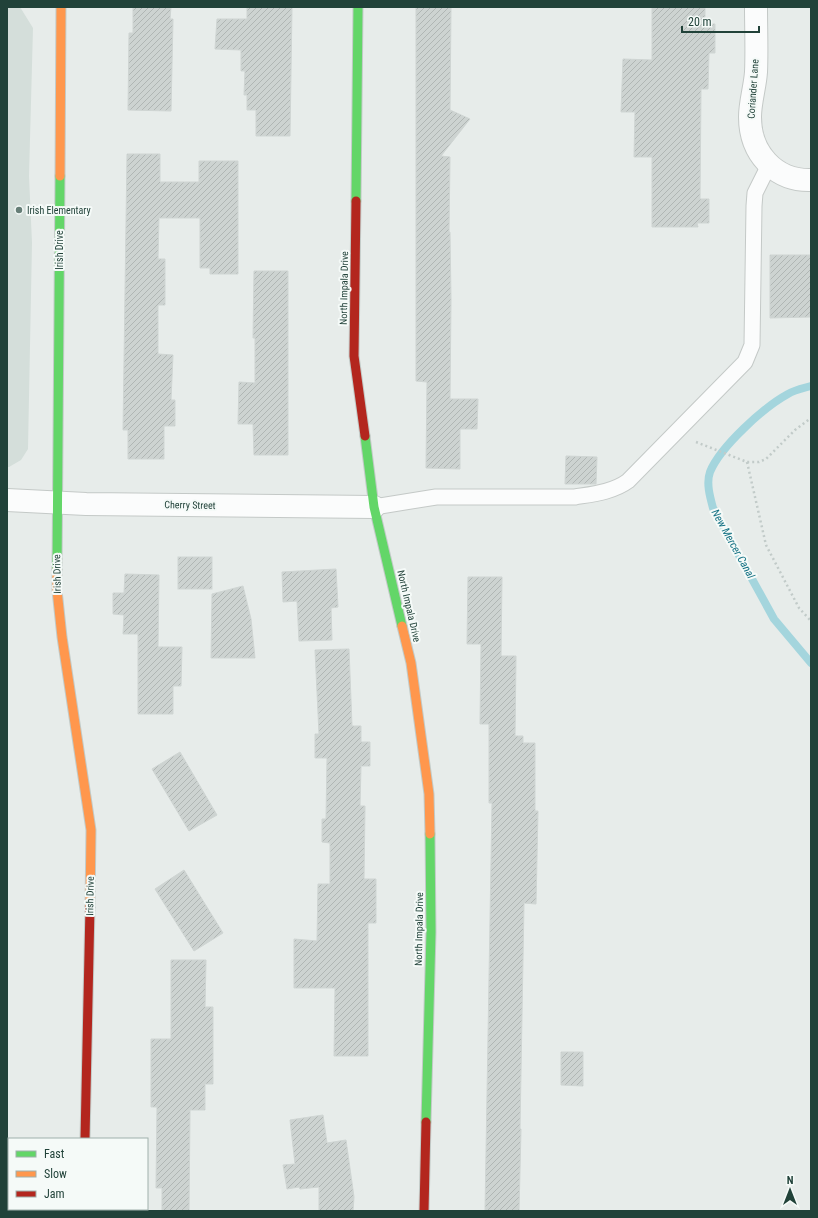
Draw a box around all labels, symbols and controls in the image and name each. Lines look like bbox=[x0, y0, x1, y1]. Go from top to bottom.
scale bar bbox=[682, 8, 759, 34]
text: 20 m bbox=[688, 15, 712, 29]
street label: Coriander Lane bbox=[745, 59, 761, 119]
marker: Irish Elementary bbox=[14, 205, 24, 215]
place label: Irish Elementary bbox=[27, 205, 91, 216]
street label: Irish Drive bbox=[54, 230, 65, 270]
street label: North Impala Drive bbox=[338, 251, 350, 325]
street label: Cherry Street bbox=[164, 499, 216, 511]
water label: New Mercer Canal bbox=[709, 507, 758, 581]
street label: Irish Drive bbox=[51, 554, 63, 594]
street label: North Impala Drive bbox=[395, 569, 423, 643]
street label: Irish Drive bbox=[84, 876, 96, 916]
street label: North Impala Drive bbox=[413, 892, 425, 966]
legend bbox=[8, 1138, 148, 1210]
text: Fast bbox=[44, 1147, 65, 1161]
text: Slow bbox=[44, 1167, 67, 1181]
north arrow bbox=[770, 1170, 810, 1210]
text: N bbox=[787, 1174, 794, 1187]
text: Jam bbox=[44, 1187, 65, 1201]

